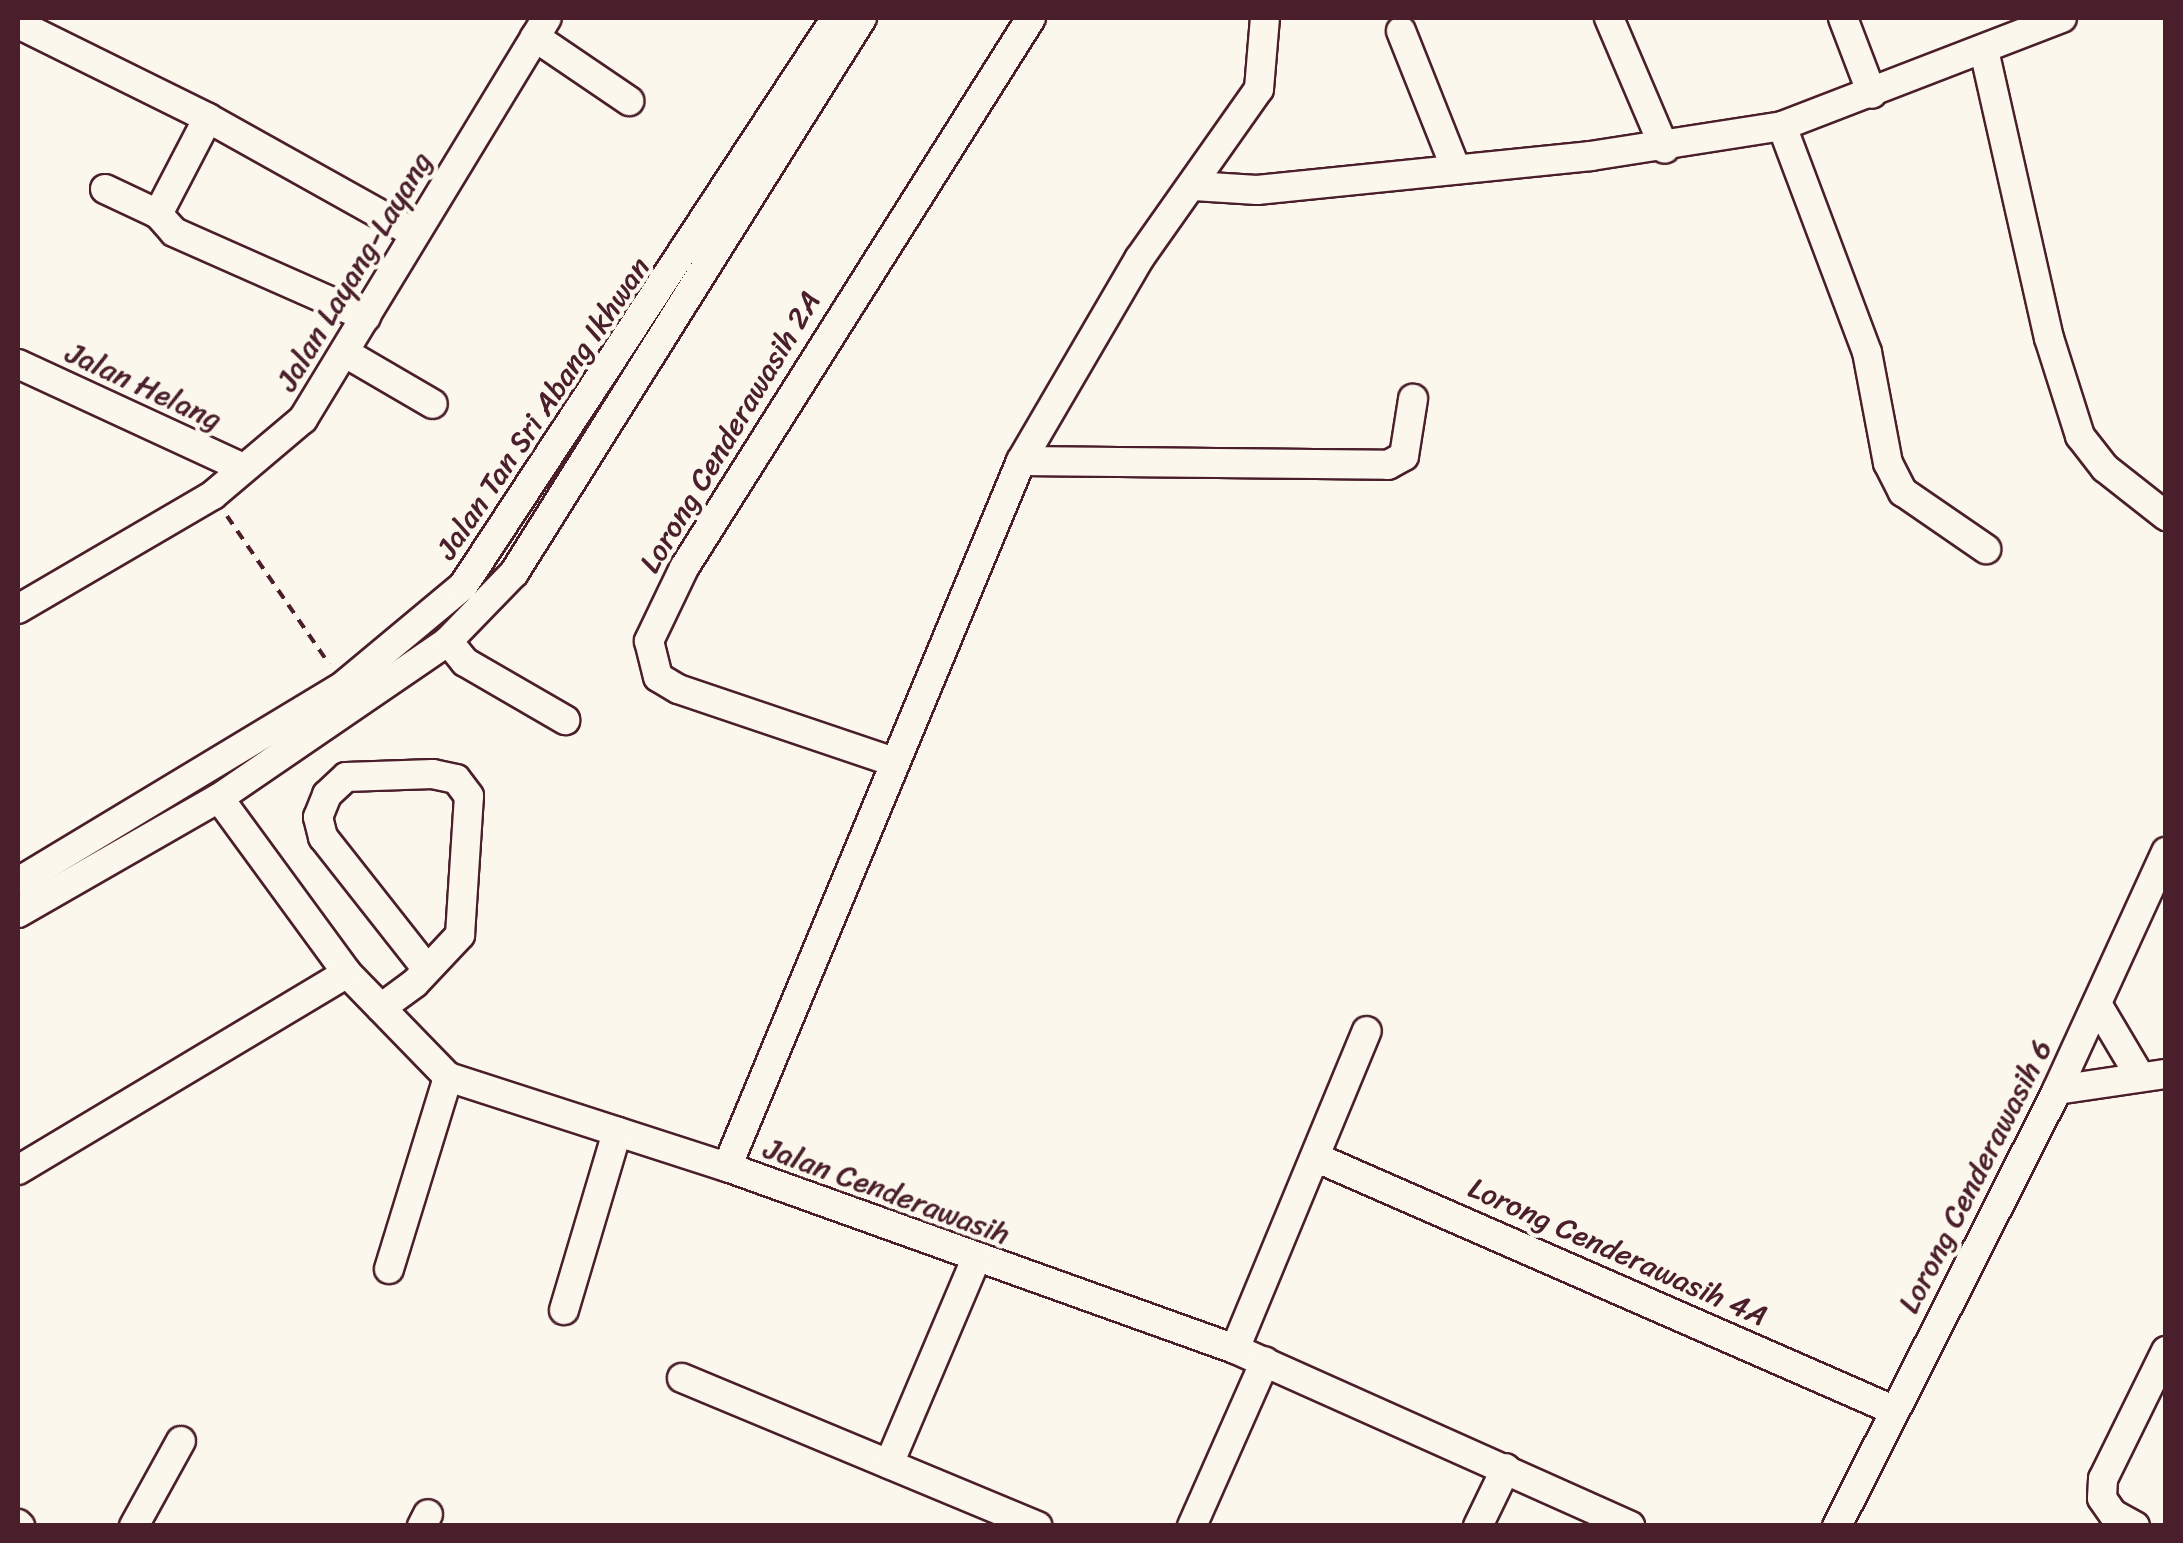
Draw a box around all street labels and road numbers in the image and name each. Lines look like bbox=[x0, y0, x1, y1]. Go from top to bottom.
street label: Jalan Layang-Layang bbox=[268, 145, 440, 397]
street label: Jalan Tan Sri Abang Ikhwan bbox=[427, 248, 659, 568]
street label: Lorong Cenderawasih 2A bbox=[631, 284, 829, 580]
street label: Jalan Helang bbox=[60, 334, 228, 438]
street label: Lorong Cenderawasih 6 bbox=[1890, 1033, 2060, 1319]
street label: Jalan Cenderawasih bbox=[759, 1130, 1015, 1252]
street label: Lorong Cenderawasih 4A bbox=[1462, 1170, 1774, 1334]

